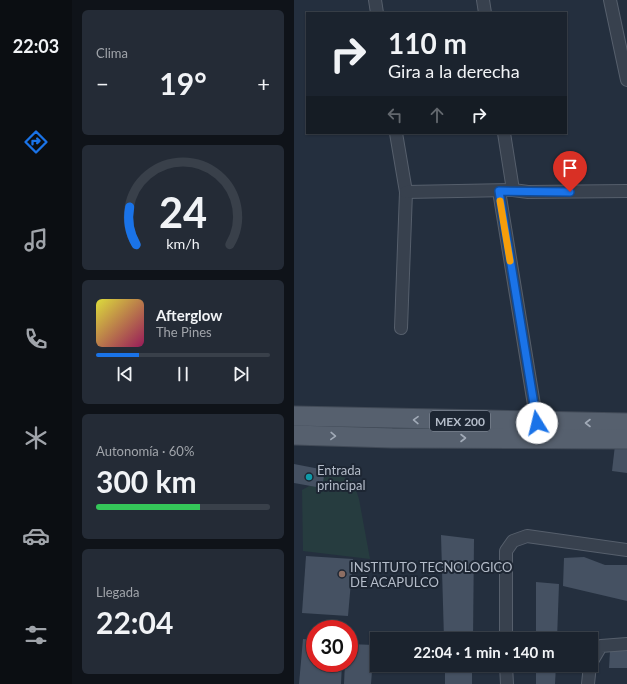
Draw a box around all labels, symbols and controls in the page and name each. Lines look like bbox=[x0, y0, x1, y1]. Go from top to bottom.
text: 110 m bbox=[388, 26, 467, 60]
icon: right bbox=[322, 28, 374, 80]
text: 22:03 bbox=[13, 35, 59, 57]
text: Clima bbox=[96, 45, 128, 61]
text: Gira a la derecha bbox=[388, 60, 520, 82]
text: 19° bbox=[159, 65, 207, 101]
text: − bbox=[96, 70, 109, 97]
text: + bbox=[257, 70, 270, 97]
icon: left bbox=[384, 104, 406, 126]
icon: ahead bbox=[426, 104, 448, 126]
icon: right bbox=[468, 104, 490, 126]
icon: directions bbox=[22, 128, 50, 156]
pin bbox=[553, 151, 587, 192]
icon: arrive bbox=[559, 157, 581, 179]
text: 24 bbox=[159, 187, 207, 237]
icon: music bbox=[22, 226, 50, 254]
text: km/h bbox=[166, 235, 200, 252]
text: Afterglow bbox=[156, 306, 222, 324]
text: The Pines bbox=[156, 324, 212, 340]
icon: phone bbox=[22, 325, 50, 353]
icon: previous bbox=[114, 363, 136, 385]
icon: pause bbox=[172, 363, 194, 385]
icon: next bbox=[230, 363, 252, 385]
position arrow bbox=[516, 402, 558, 444]
road number: MEX 200 bbox=[430, 411, 490, 431]
one-way arrow bbox=[413, 415, 419, 424]
one-way arrow bbox=[585, 419, 591, 427]
icon: climate bbox=[22, 424, 50, 452]
one-way arrow bbox=[330, 432, 336, 440]
one-way arrow bbox=[460, 434, 466, 442]
text: Autonomía · 60% bbox=[96, 443, 194, 459]
place label: Entrada principal bbox=[317, 462, 366, 493]
text: 300 km bbox=[96, 463, 197, 499]
marker: Entrada principal bbox=[304, 472, 314, 482]
icon: car bbox=[22, 522, 50, 550]
place label: INSTITUTO TECNOLOGICO DE ACAPULCO bbox=[350, 559, 512, 590]
marker: INSTITUTO TECNOLOGICO DE ACAPULCO bbox=[337, 569, 347, 579]
text: Llegada bbox=[96, 584, 140, 600]
text: 22:04 bbox=[96, 604, 173, 640]
speed limit sign: 30 bbox=[306, 620, 358, 672]
icon: filters bbox=[22, 621, 50, 649]
text: 22:04 · 1 min · 140 m bbox=[414, 643, 554, 661]

